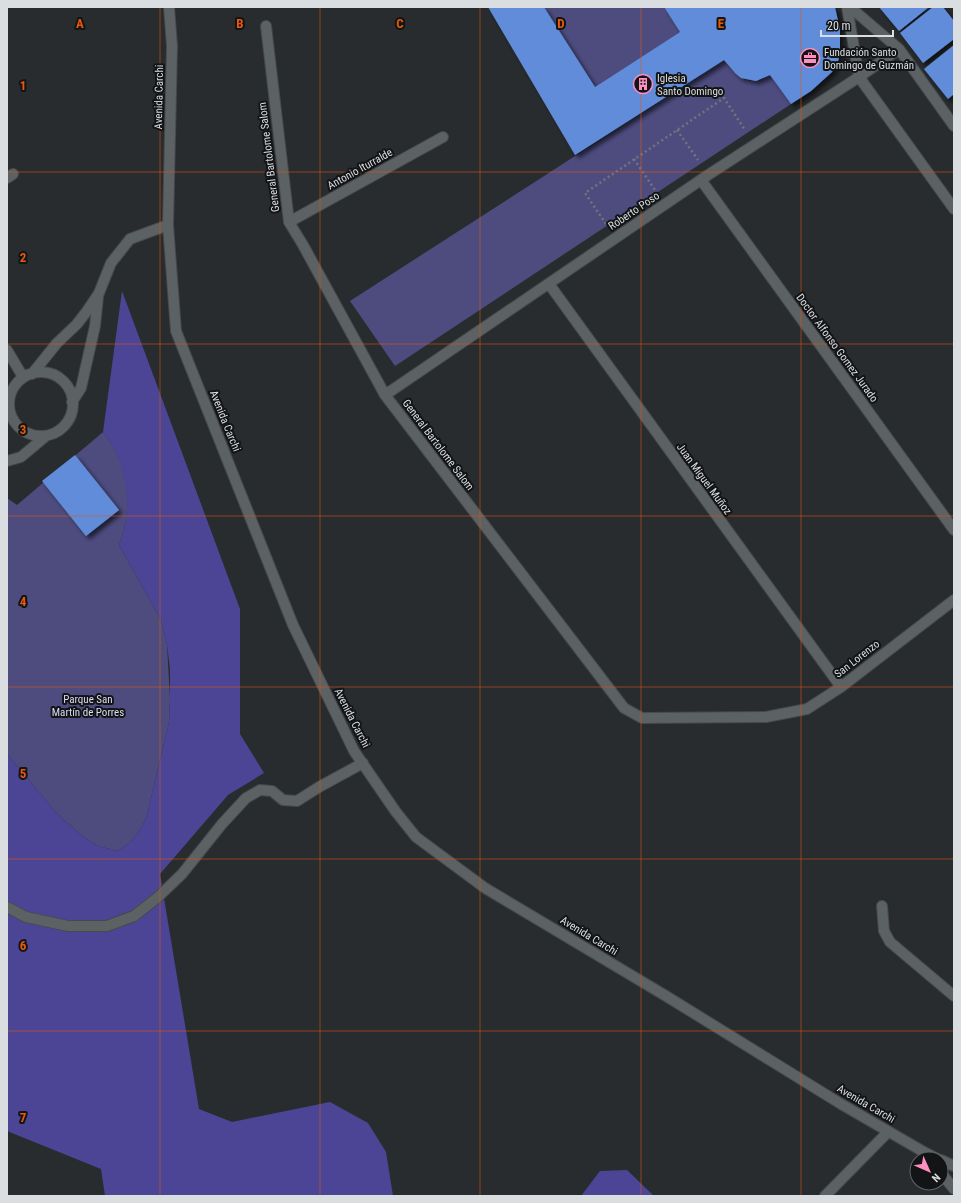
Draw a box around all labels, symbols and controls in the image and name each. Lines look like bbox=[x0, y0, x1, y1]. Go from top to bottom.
scale bar bbox=[821, 12, 893, 38]
text: A bbox=[76, 16, 84, 31]
text: B bbox=[236, 16, 244, 31]
text: C bbox=[396, 16, 404, 31]
text: D bbox=[557, 16, 565, 31]
text: E bbox=[718, 16, 725, 31]
text: 20 m bbox=[827, 19, 851, 33]
place label: Fundación Santo Domingo de Guzmán bbox=[824, 46, 914, 72]
office icon: Fundación Santo Domingo de Guzmán bbox=[799, 47, 821, 69]
street label: Avenida Carchi bbox=[152, 65, 166, 129]
place label: Iglesia Santo Domingo bbox=[657, 72, 724, 98]
building icon: Iglesia Santo Domingo bbox=[632, 73, 654, 95]
text: 1 bbox=[20, 78, 26, 93]
street label: General Bartolome Salom bbox=[256, 101, 282, 213]
street label: Antonio Iturralde bbox=[325, 146, 395, 192]
street label: Roberto Poso bbox=[606, 189, 662, 233]
text: 2 bbox=[20, 250, 27, 265]
street label: Doctor Alfonso Gomez Jurado bbox=[793, 291, 881, 405]
street label: Avenida Carchi bbox=[207, 389, 243, 453]
street label: General Bartolome Salom bbox=[400, 397, 476, 493]
text: 3 bbox=[20, 422, 26, 437]
street label: Juan Miguel Muñoz bbox=[674, 441, 734, 517]
text: 4 bbox=[20, 594, 27, 609]
street label: San Lorenzo bbox=[832, 637, 882, 681]
street label: Avenida Carchi bbox=[332, 686, 372, 750]
park label: Parque San Martín de Porres bbox=[52, 693, 124, 719]
text: 5 bbox=[20, 766, 27, 781]
street label: Avenida Carchi bbox=[558, 914, 620, 958]
text: 6 bbox=[20, 938, 27, 953]
street label: Avenida Carchi bbox=[835, 1082, 897, 1126]
text: 7 bbox=[20, 1110, 27, 1125]
north arrow bbox=[909, 1151, 949, 1191]
text: N bbox=[929, 1171, 943, 1185]

